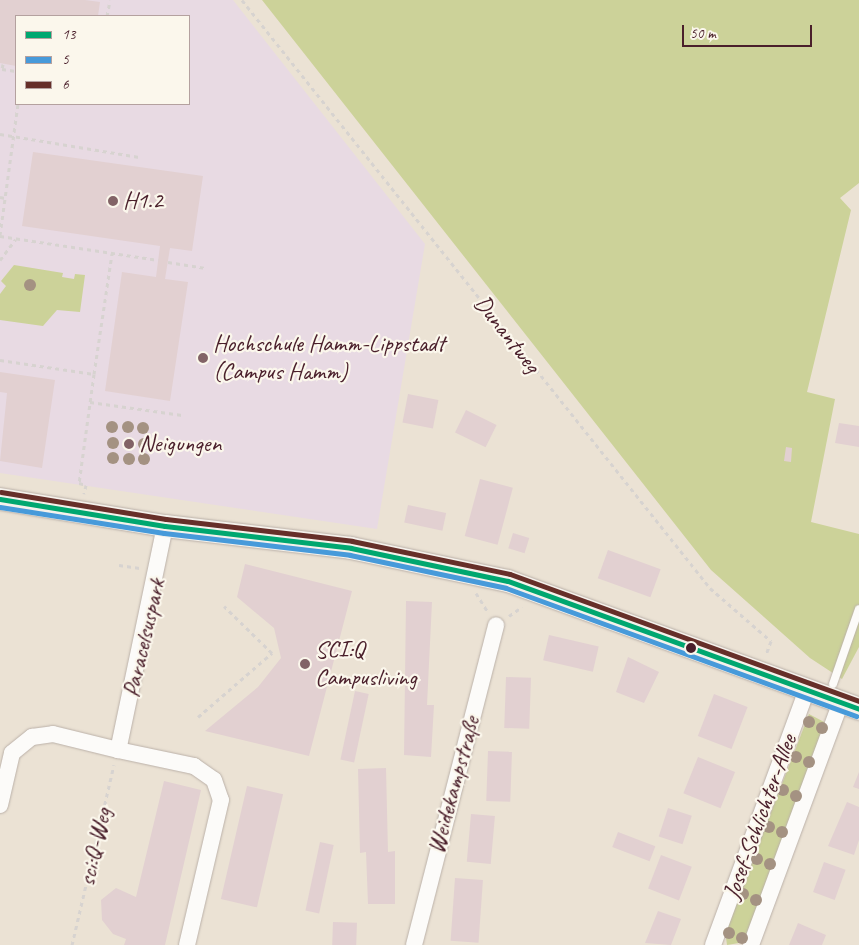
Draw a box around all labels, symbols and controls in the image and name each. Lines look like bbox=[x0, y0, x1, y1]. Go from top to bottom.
legend bbox=[15, 15, 190, 105]
scale bar bbox=[684, 15, 814, 47]
text: 50 m bbox=[690, 24, 716, 43]
text: 13 bbox=[62, 25, 76, 44]
text: 5 bbox=[62, 50, 69, 69]
text: 6 bbox=[62, 75, 69, 94]
place label: H1.2 bbox=[123, 187, 163, 215]
marker: H1.2 bbox=[107, 195, 119, 207]
street label: Dunantweg bbox=[468, 289, 546, 379]
place label: Hochschule Hamm-Lippstadt (Campus Hamm) bbox=[213, 330, 445, 386]
marker: Hochschule Hamm-Lippstadt (Campus Hamm) bbox=[197, 352, 209, 364]
place label: Neigungen bbox=[139, 430, 221, 458]
marker: Neigungen bbox=[123, 438, 135, 450]
street label: Paracelsuspark bbox=[116, 576, 172, 700]
place label: SCI:Q Campusliving bbox=[315, 636, 417, 692]
unlabelled marker bbox=[686, 643, 696, 653]
marker: SCI:Q Campusliving bbox=[299, 658, 311, 670]
street label: Weidekampstraße bbox=[422, 713, 486, 857]
street label: Josef-Schlichter-Allee bbox=[717, 731, 803, 903]
street label: sci:Q-Weg bbox=[72, 805, 118, 889]

